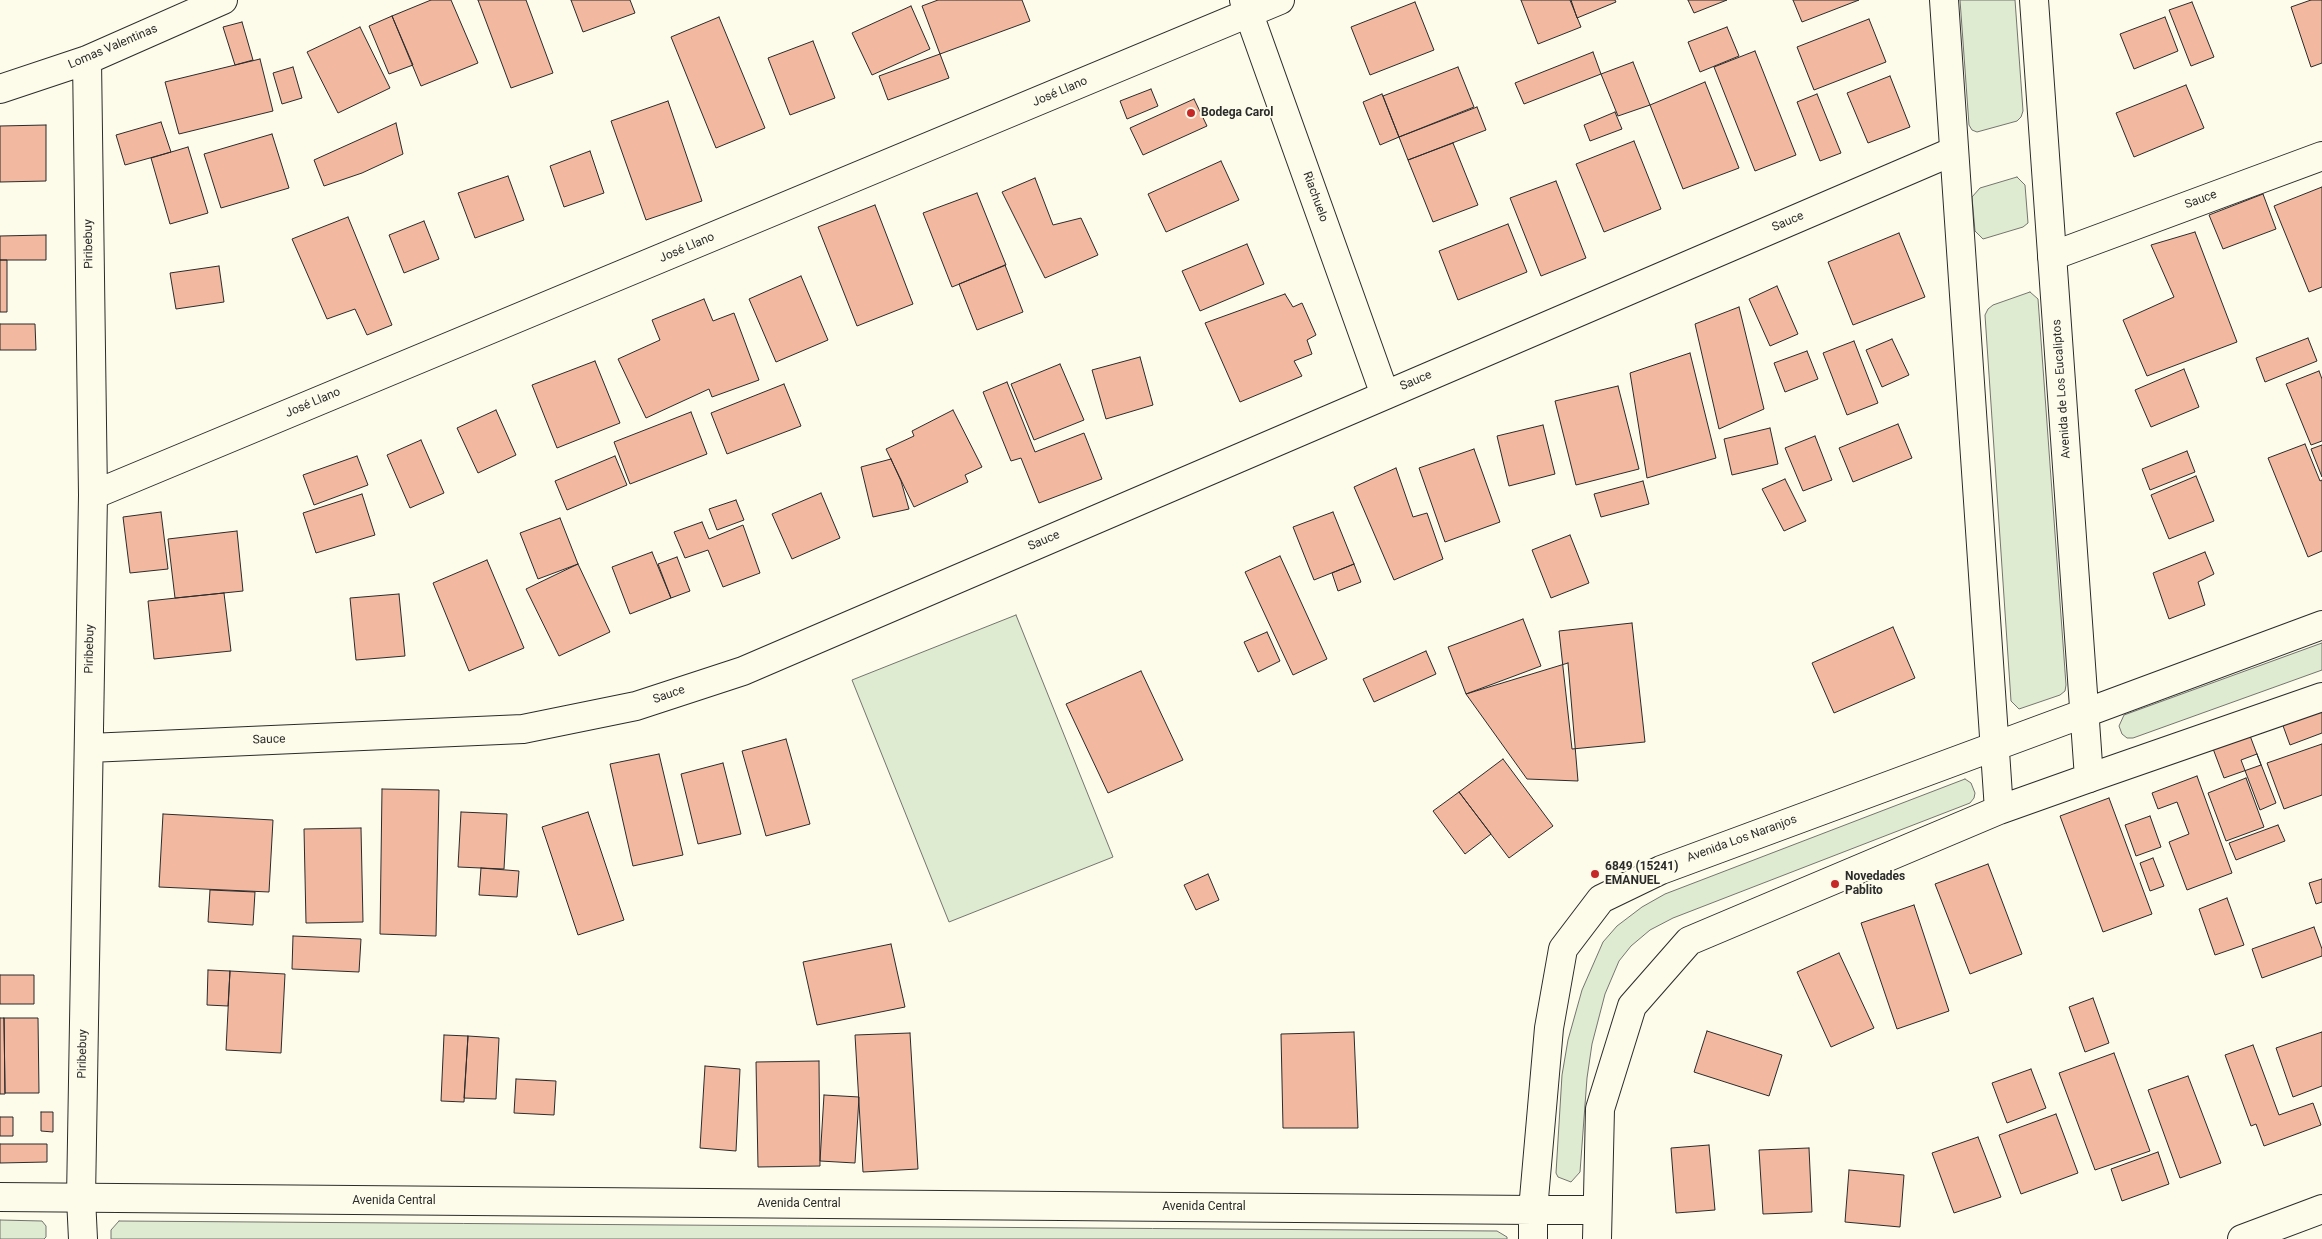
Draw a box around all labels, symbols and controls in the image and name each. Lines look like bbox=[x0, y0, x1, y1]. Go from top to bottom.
street label: Lomas Valentinas bbox=[66, 22, 160, 72]
street label: José Llano bbox=[1030, 74, 1090, 110]
place label: Bodega Carol bbox=[1201, 106, 1273, 120]
marker: Bodega Carol bbox=[1185, 107, 1197, 119]
street label: Riachuelo bbox=[1299, 170, 1331, 224]
street label: Sauce bbox=[2183, 188, 2219, 212]
street label: Sauce bbox=[1770, 209, 1806, 235]
street label: Piribebuy bbox=[81, 219, 97, 269]
street label: José Llano bbox=[657, 230, 717, 266]
street label: Avenida de Los Eucaliptos bbox=[2050, 319, 2074, 459]
street label: Sauce bbox=[1398, 368, 1434, 394]
street label: José Llano bbox=[283, 385, 343, 421]
street label: Sauce bbox=[1026, 528, 1062, 554]
street label: Piribebuy bbox=[82, 624, 98, 674]
street label: Sauce bbox=[651, 683, 687, 707]
street label: Sauce bbox=[252, 732, 286, 748]
street label: Avenida Los Naranjos bbox=[1685, 812, 1799, 866]
place label: 6849 (15241) EMANUEL bbox=[1605, 860, 1678, 888]
marker: 6849 (15241) EMANUEL bbox=[1589, 868, 1601, 880]
place label: Novedades Pablito bbox=[1845, 870, 1905, 898]
marker: Novedades Pablito bbox=[1829, 878, 1841, 890]
street label: Piribebuy bbox=[75, 1029, 91, 1079]
street label: Avenida Central bbox=[352, 1194, 436, 1208]
street label: Avenida Central bbox=[757, 1197, 841, 1211]
street label: Avenida Central bbox=[1162, 1200, 1246, 1214]

